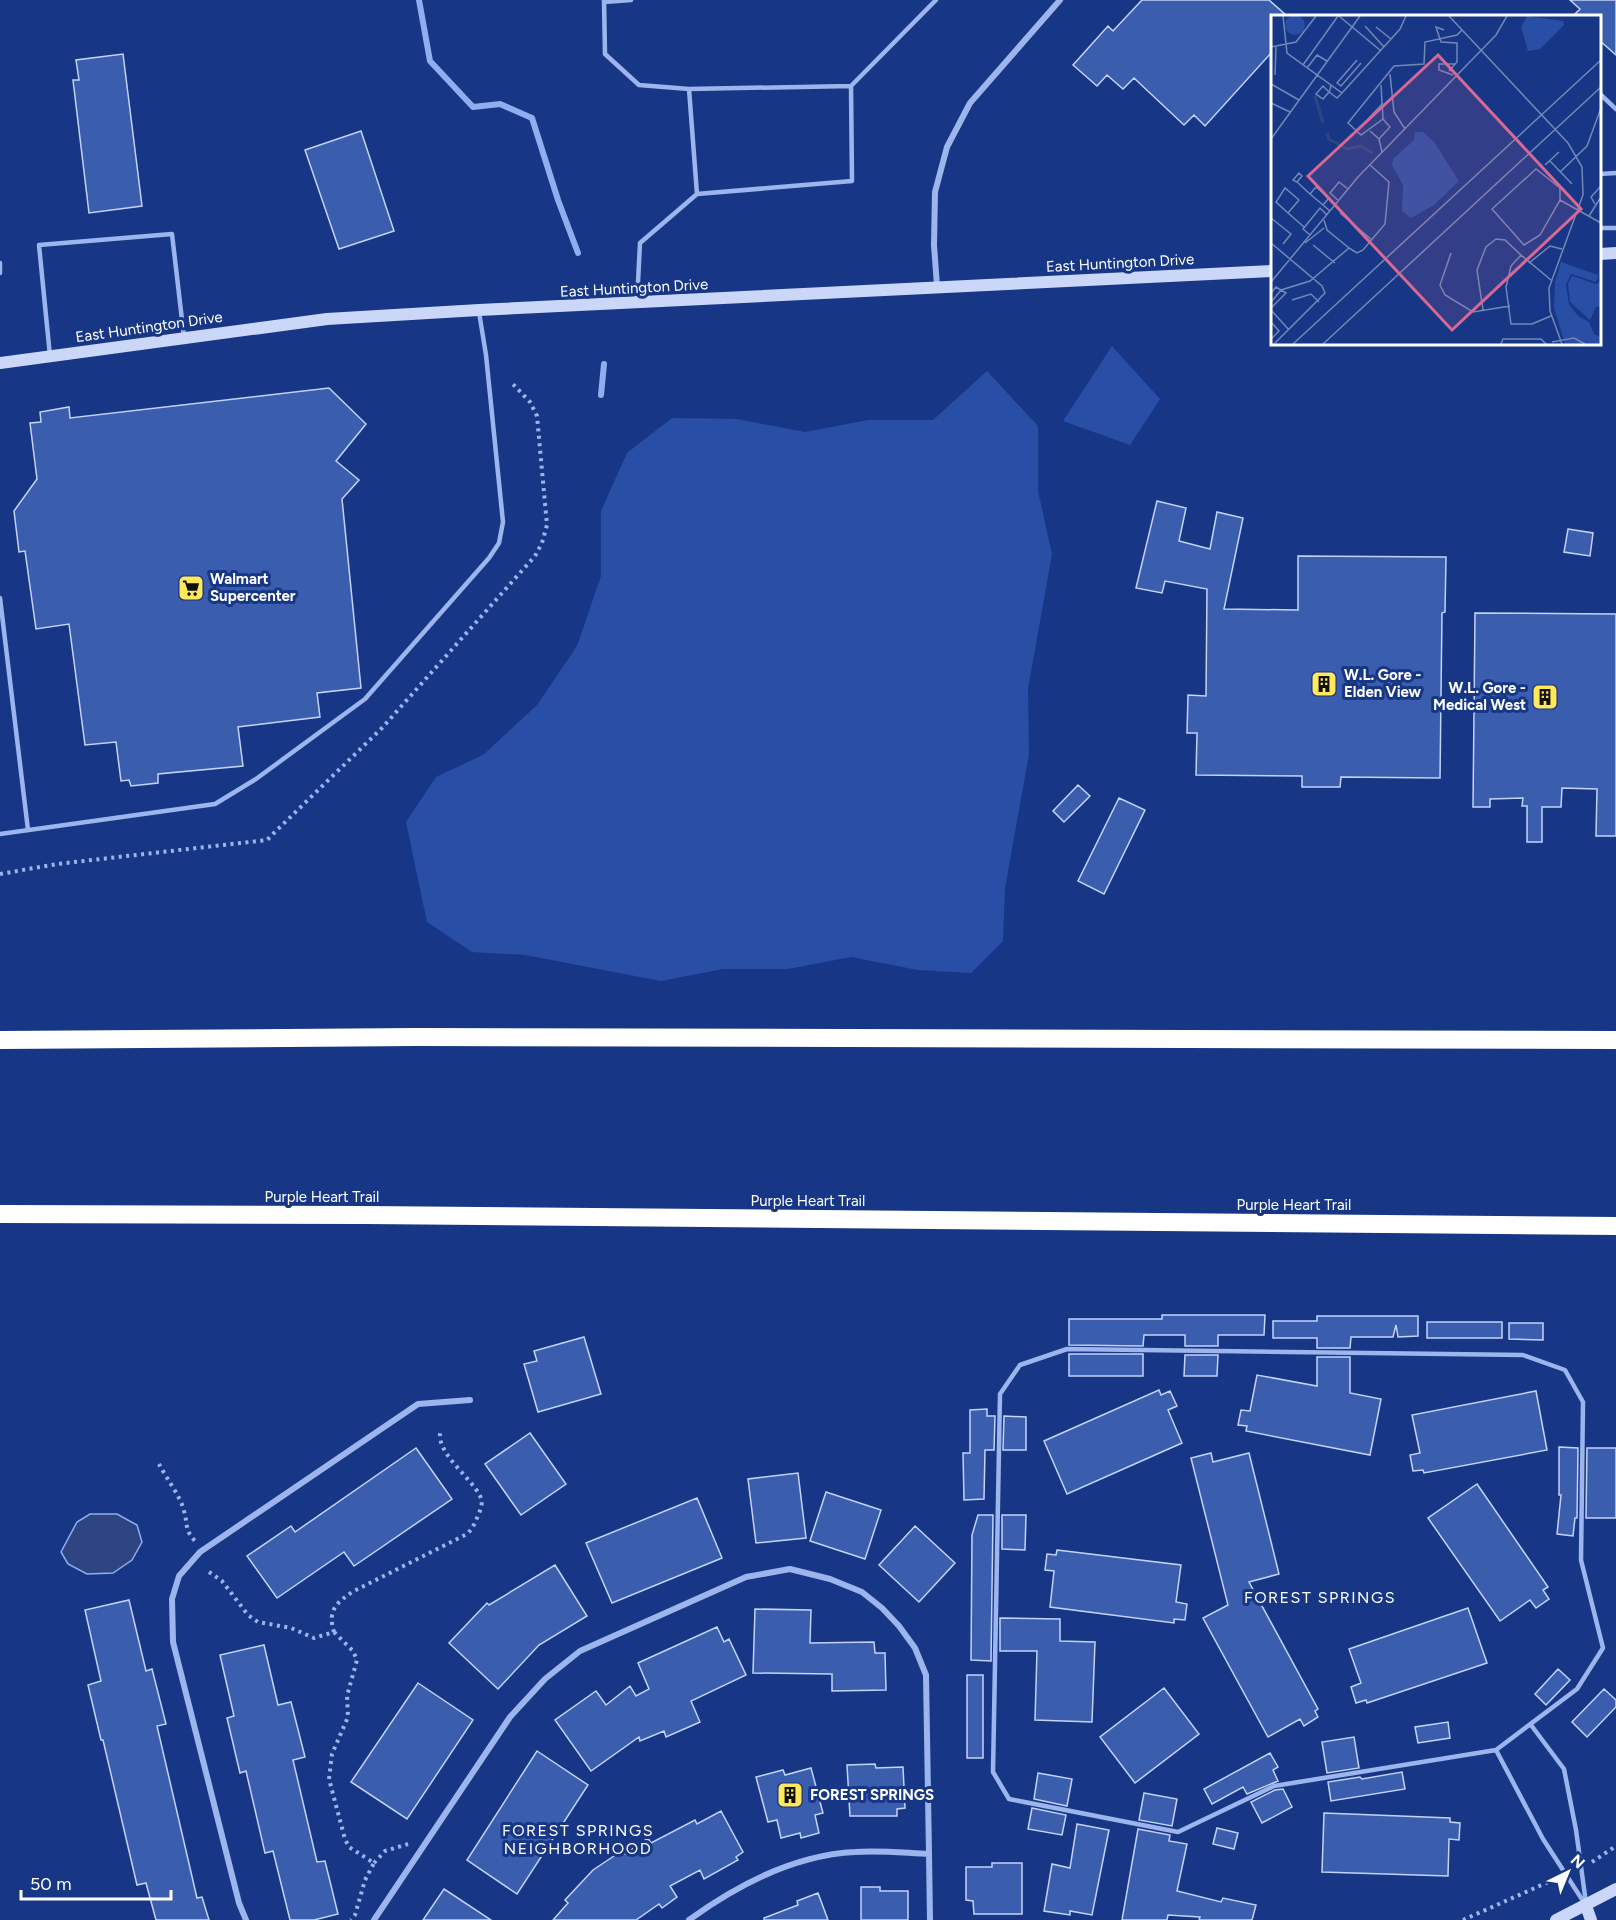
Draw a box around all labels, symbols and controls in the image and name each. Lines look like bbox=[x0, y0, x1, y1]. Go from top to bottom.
inset map bbox=[1271, 15, 1601, 345]
street label: East Huntington Drive bbox=[1045, 250, 1195, 276]
street label: East Huntington Drive bbox=[559, 275, 709, 301]
street label: East Huntington Drive bbox=[74, 308, 224, 346]
place label: Walmart Supercenter bbox=[210, 570, 296, 605]
supermarket icon: Walmart Supercenter bbox=[176, 573, 206, 603]
place label: W.L. Gore - Elden View bbox=[1344, 666, 1422, 701]
building icon: W.L. Gore - Elden View bbox=[1309, 669, 1339, 699]
place label: W.L. Gore - Medical West bbox=[1433, 679, 1526, 714]
building icon: W.L. Gore - Medical West bbox=[1530, 682, 1560, 712]
street label: Purple Heart Trail bbox=[265, 1188, 379, 1206]
street label: Purple Heart Trail bbox=[751, 1192, 865, 1210]
street label: Purple Heart Trail bbox=[1237, 1196, 1351, 1214]
district label: FOREST SPRINGS bbox=[1244, 1588, 1396, 1607]
building icon: FOREST SPRINGS bbox=[775, 1780, 805, 1810]
place label: FOREST SPRINGS bbox=[810, 1786, 934, 1804]
district label: FOREST SPRINGS NEIGHBORHOOD bbox=[502, 1821, 654, 1858]
north arrow bbox=[1538, 1842, 1598, 1902]
text: N bbox=[1567, 1850, 1589, 1873]
scale bar bbox=[21, 1863, 171, 1901]
text: 50 m bbox=[30, 1873, 72, 1895]

